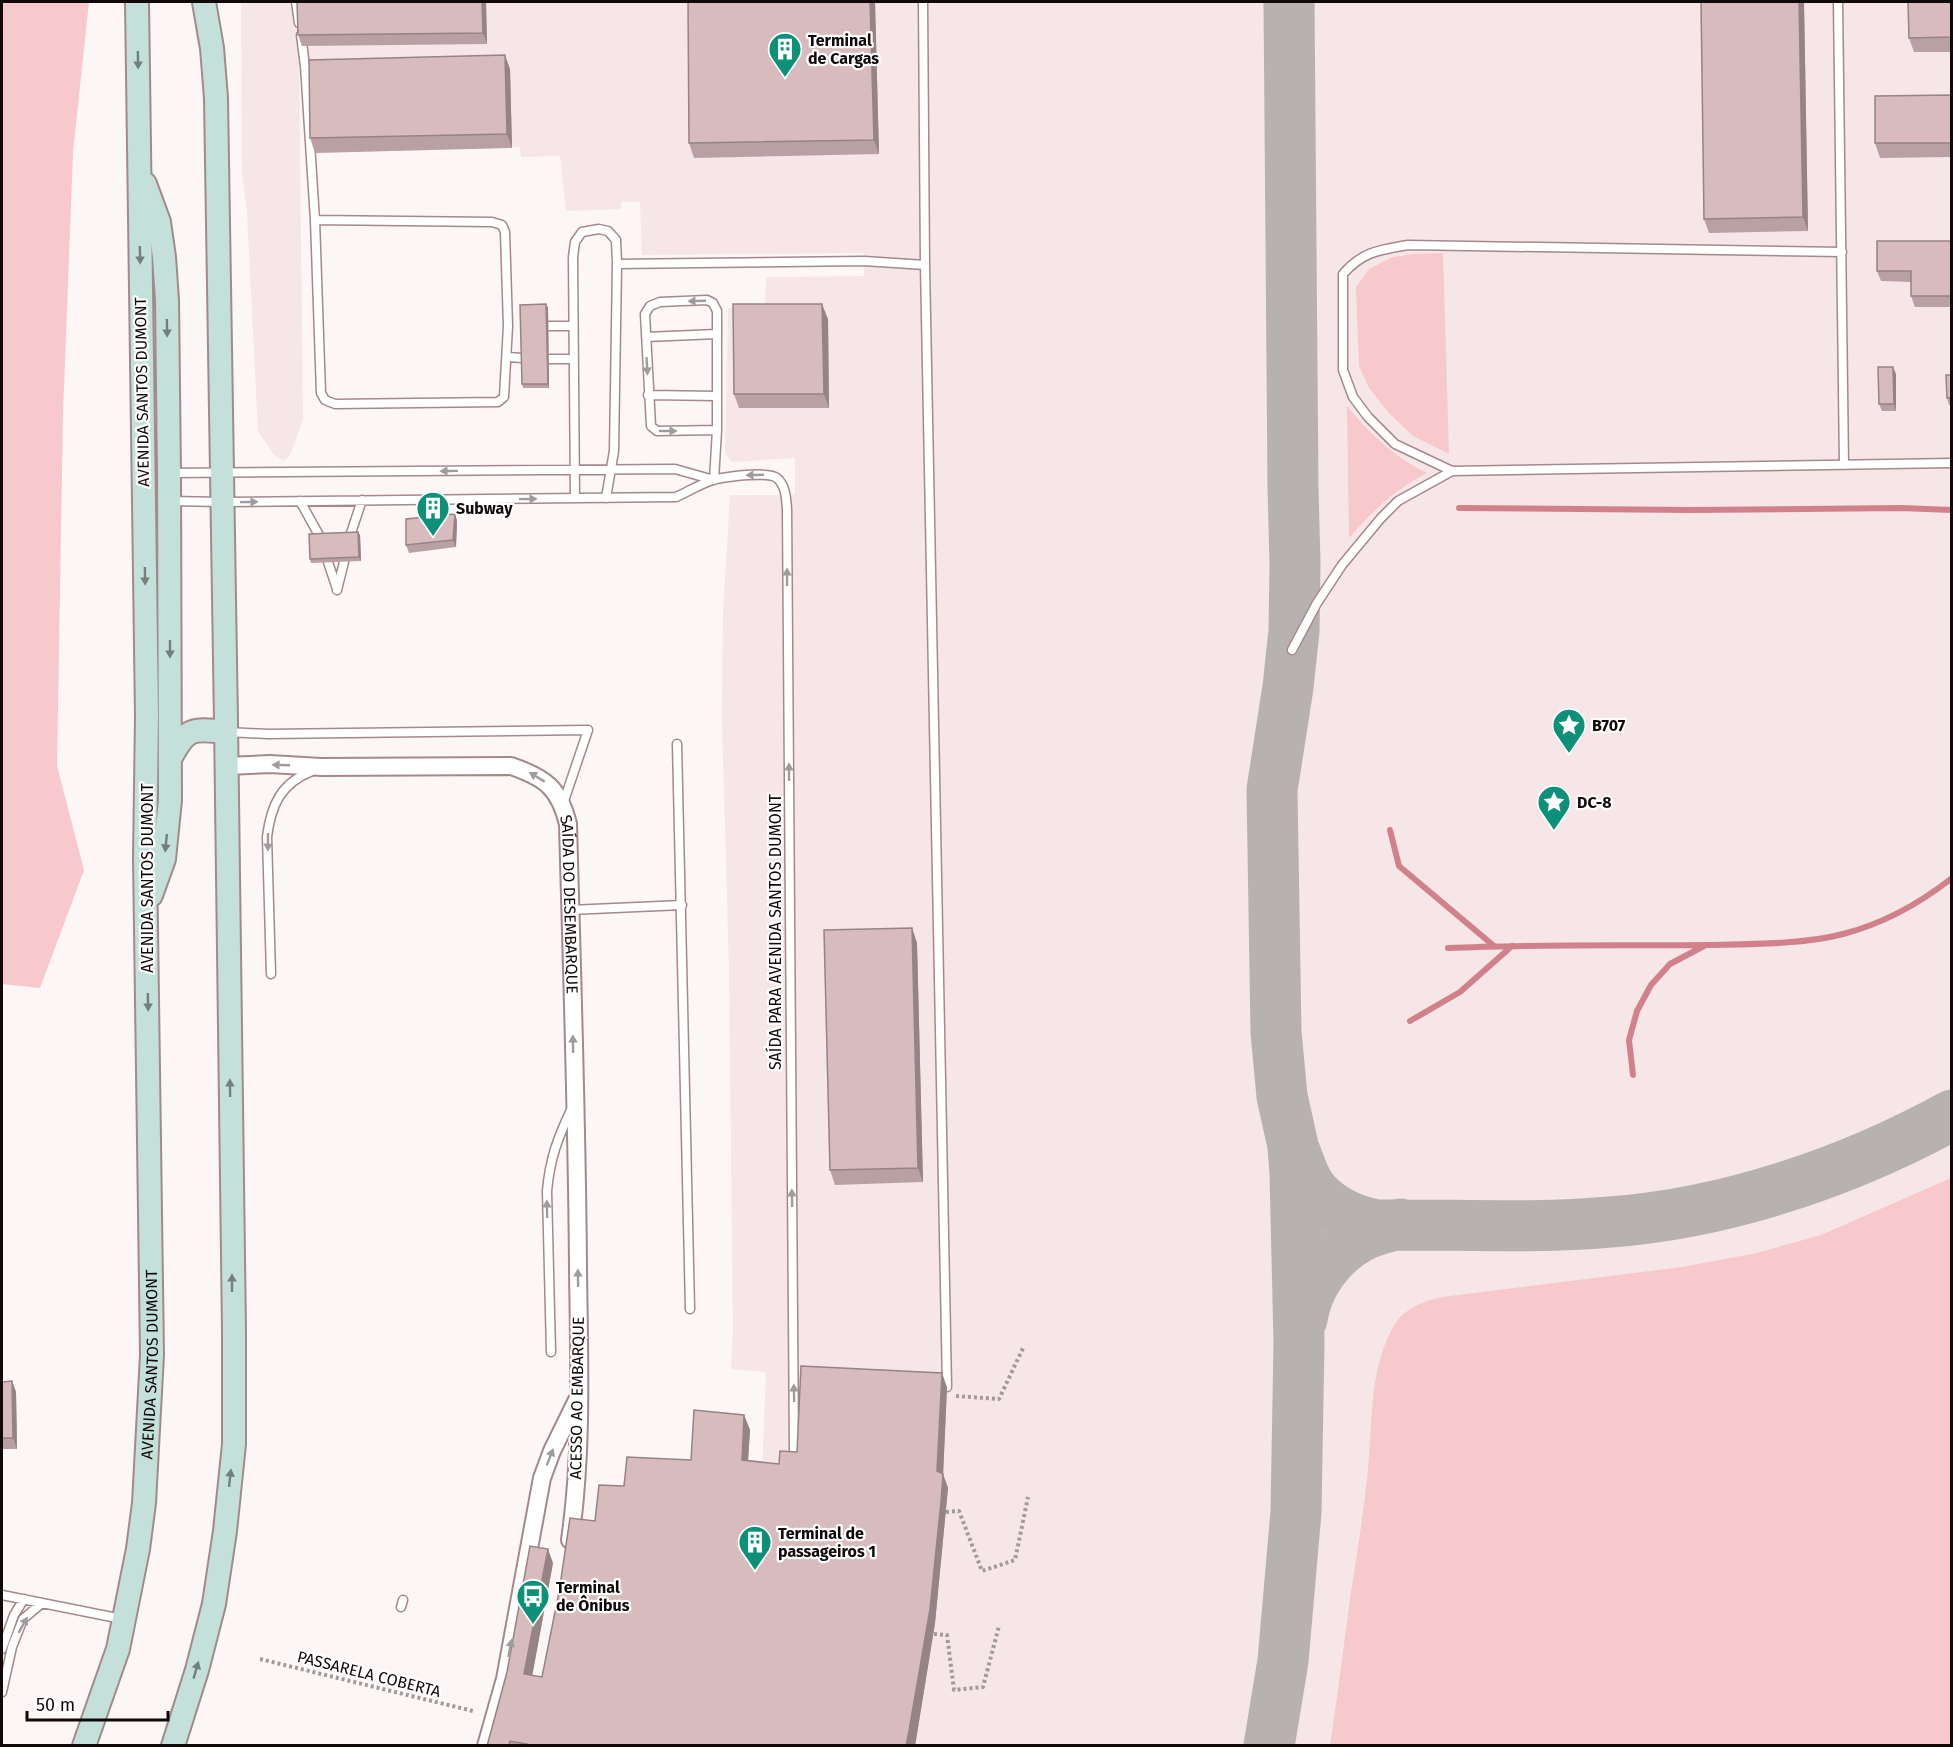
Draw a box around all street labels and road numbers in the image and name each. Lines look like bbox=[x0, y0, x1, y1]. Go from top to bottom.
street label: AVENIDA SANTOS DUMONT bbox=[131, 296, 153, 487]
street label: AVENIDA SANTOS DUMONT bbox=[138, 783, 157, 973]
street label: SAÍDA PARA AVENIDA SANTOS DUMONT bbox=[765, 793, 785, 1070]
street label: SAÍDA DO DESEMBARQUE bbox=[556, 813, 582, 994]
street label: AVENIDA SANTOS DUMONT bbox=[137, 1269, 162, 1460]
street label: ACESSO AO EMBARQUE bbox=[566, 1316, 588, 1480]
street label: PASSARELA COBERTA bbox=[295, 1647, 444, 1701]

